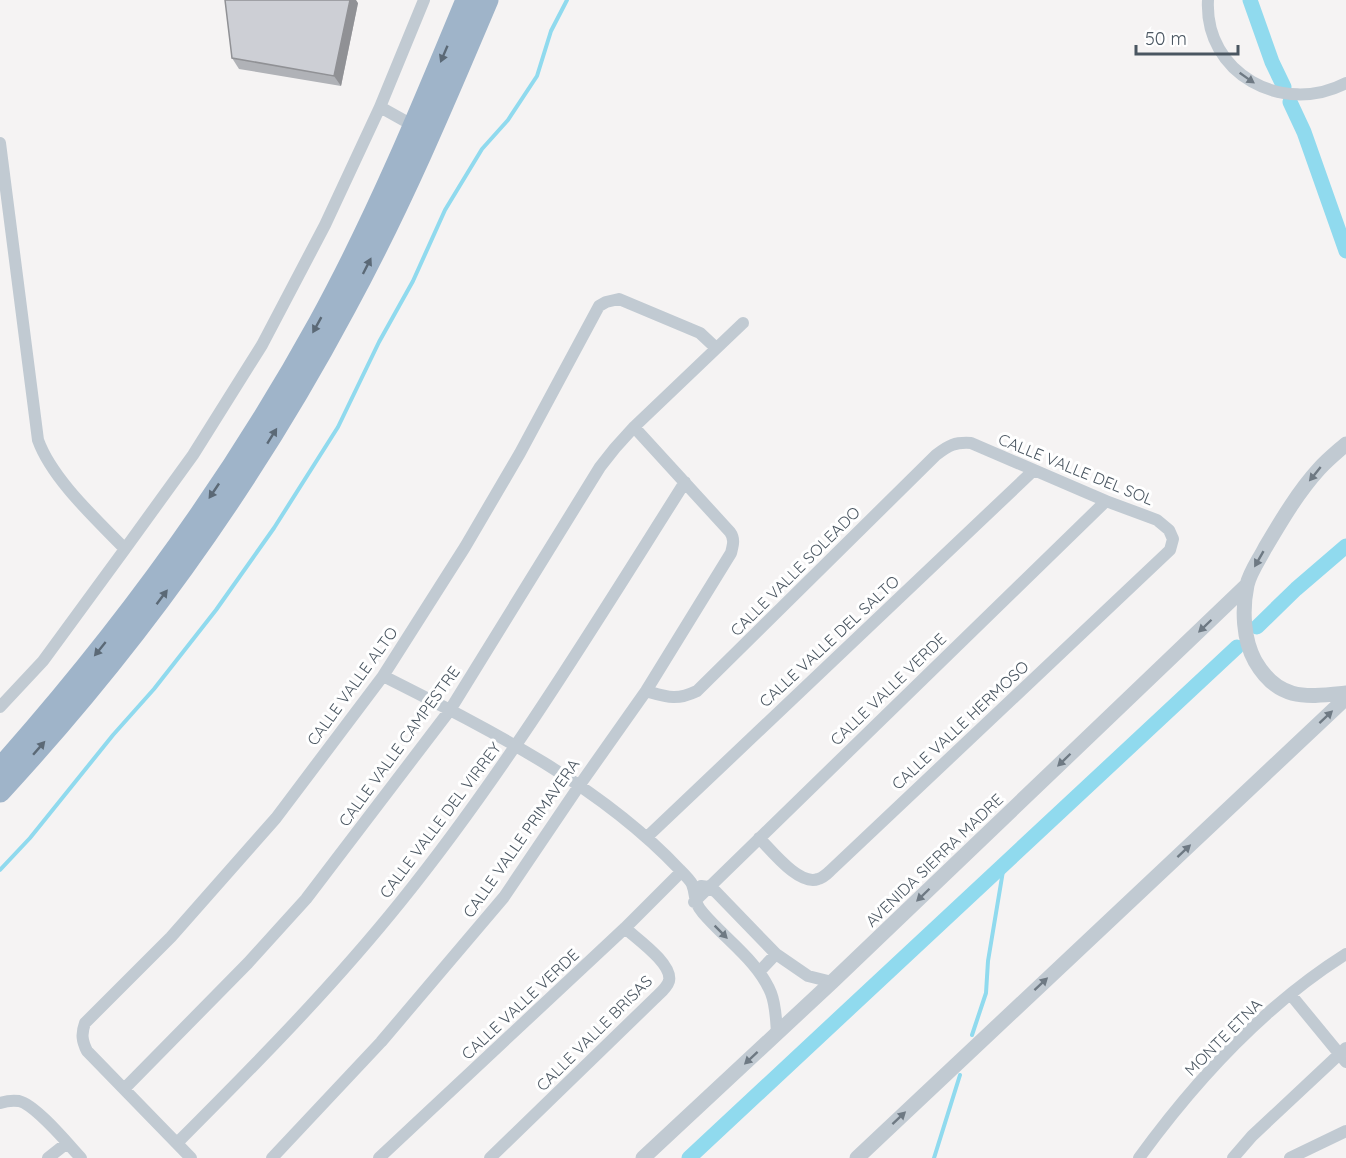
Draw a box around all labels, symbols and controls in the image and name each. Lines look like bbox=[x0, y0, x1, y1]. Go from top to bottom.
scale bar bbox=[1136, 18, 1238, 56]
text: 50 m bbox=[1145, 27, 1187, 50]
one-way arrow bbox=[439, 45, 448, 63]
one-way arrow bbox=[1238, 72, 1254, 84]
one-way arrow bbox=[363, 258, 372, 275]
one-way arrow bbox=[312, 317, 322, 334]
one-way arrow bbox=[267, 428, 278, 444]
street label: CALLE VALLE DEL SOL bbox=[996, 429, 1157, 509]
one-way arrow bbox=[1310, 467, 1322, 482]
one-way arrow bbox=[208, 483, 220, 499]
street label: CALLE VALLE SOLEADO bbox=[726, 502, 864, 640]
one-way arrow bbox=[1254, 551, 1264, 568]
street label: CALLE VALLE DEL SALTO bbox=[755, 571, 903, 711]
one-way arrow bbox=[156, 590, 168, 605]
one-way arrow bbox=[1199, 618, 1213, 632]
street label: CALLE VALLE ALTO bbox=[302, 623, 402, 749]
street label: CALLE VALLE VERDE bbox=[826, 629, 950, 749]
one-way arrow bbox=[95, 642, 107, 657]
street label: CALLE VALLE HERMOSO bbox=[887, 656, 1033, 794]
street label: CALLE VALLE CAMPESTRE bbox=[334, 662, 464, 830]
one-way arrow bbox=[1318, 711, 1332, 725]
street label: CALLE VALLE DEL VIRREY bbox=[375, 738, 505, 902]
one-way arrow bbox=[32, 741, 45, 756]
one-way arrow bbox=[1058, 753, 1072, 767]
street label: CALLE VALLE PRIMAVERA bbox=[458, 755, 584, 921]
street label: AVENIDA SIERRA MADRE bbox=[861, 789, 1007, 931]
one-way arrow bbox=[1176, 844, 1191, 858]
one-way arrow bbox=[916, 888, 931, 902]
one-way arrow bbox=[714, 924, 728, 938]
street label: CALLE VALLE VERDE bbox=[457, 944, 583, 1064]
street label: CALLE VALLE BRISAS bbox=[532, 971, 656, 1095]
one-way arrow bbox=[1034, 978, 1048, 992]
street label: MONTE ETNA bbox=[1180, 994, 1266, 1080]
one-way arrow bbox=[744, 1051, 759, 1064]
one-way arrow bbox=[892, 1111, 907, 1125]

